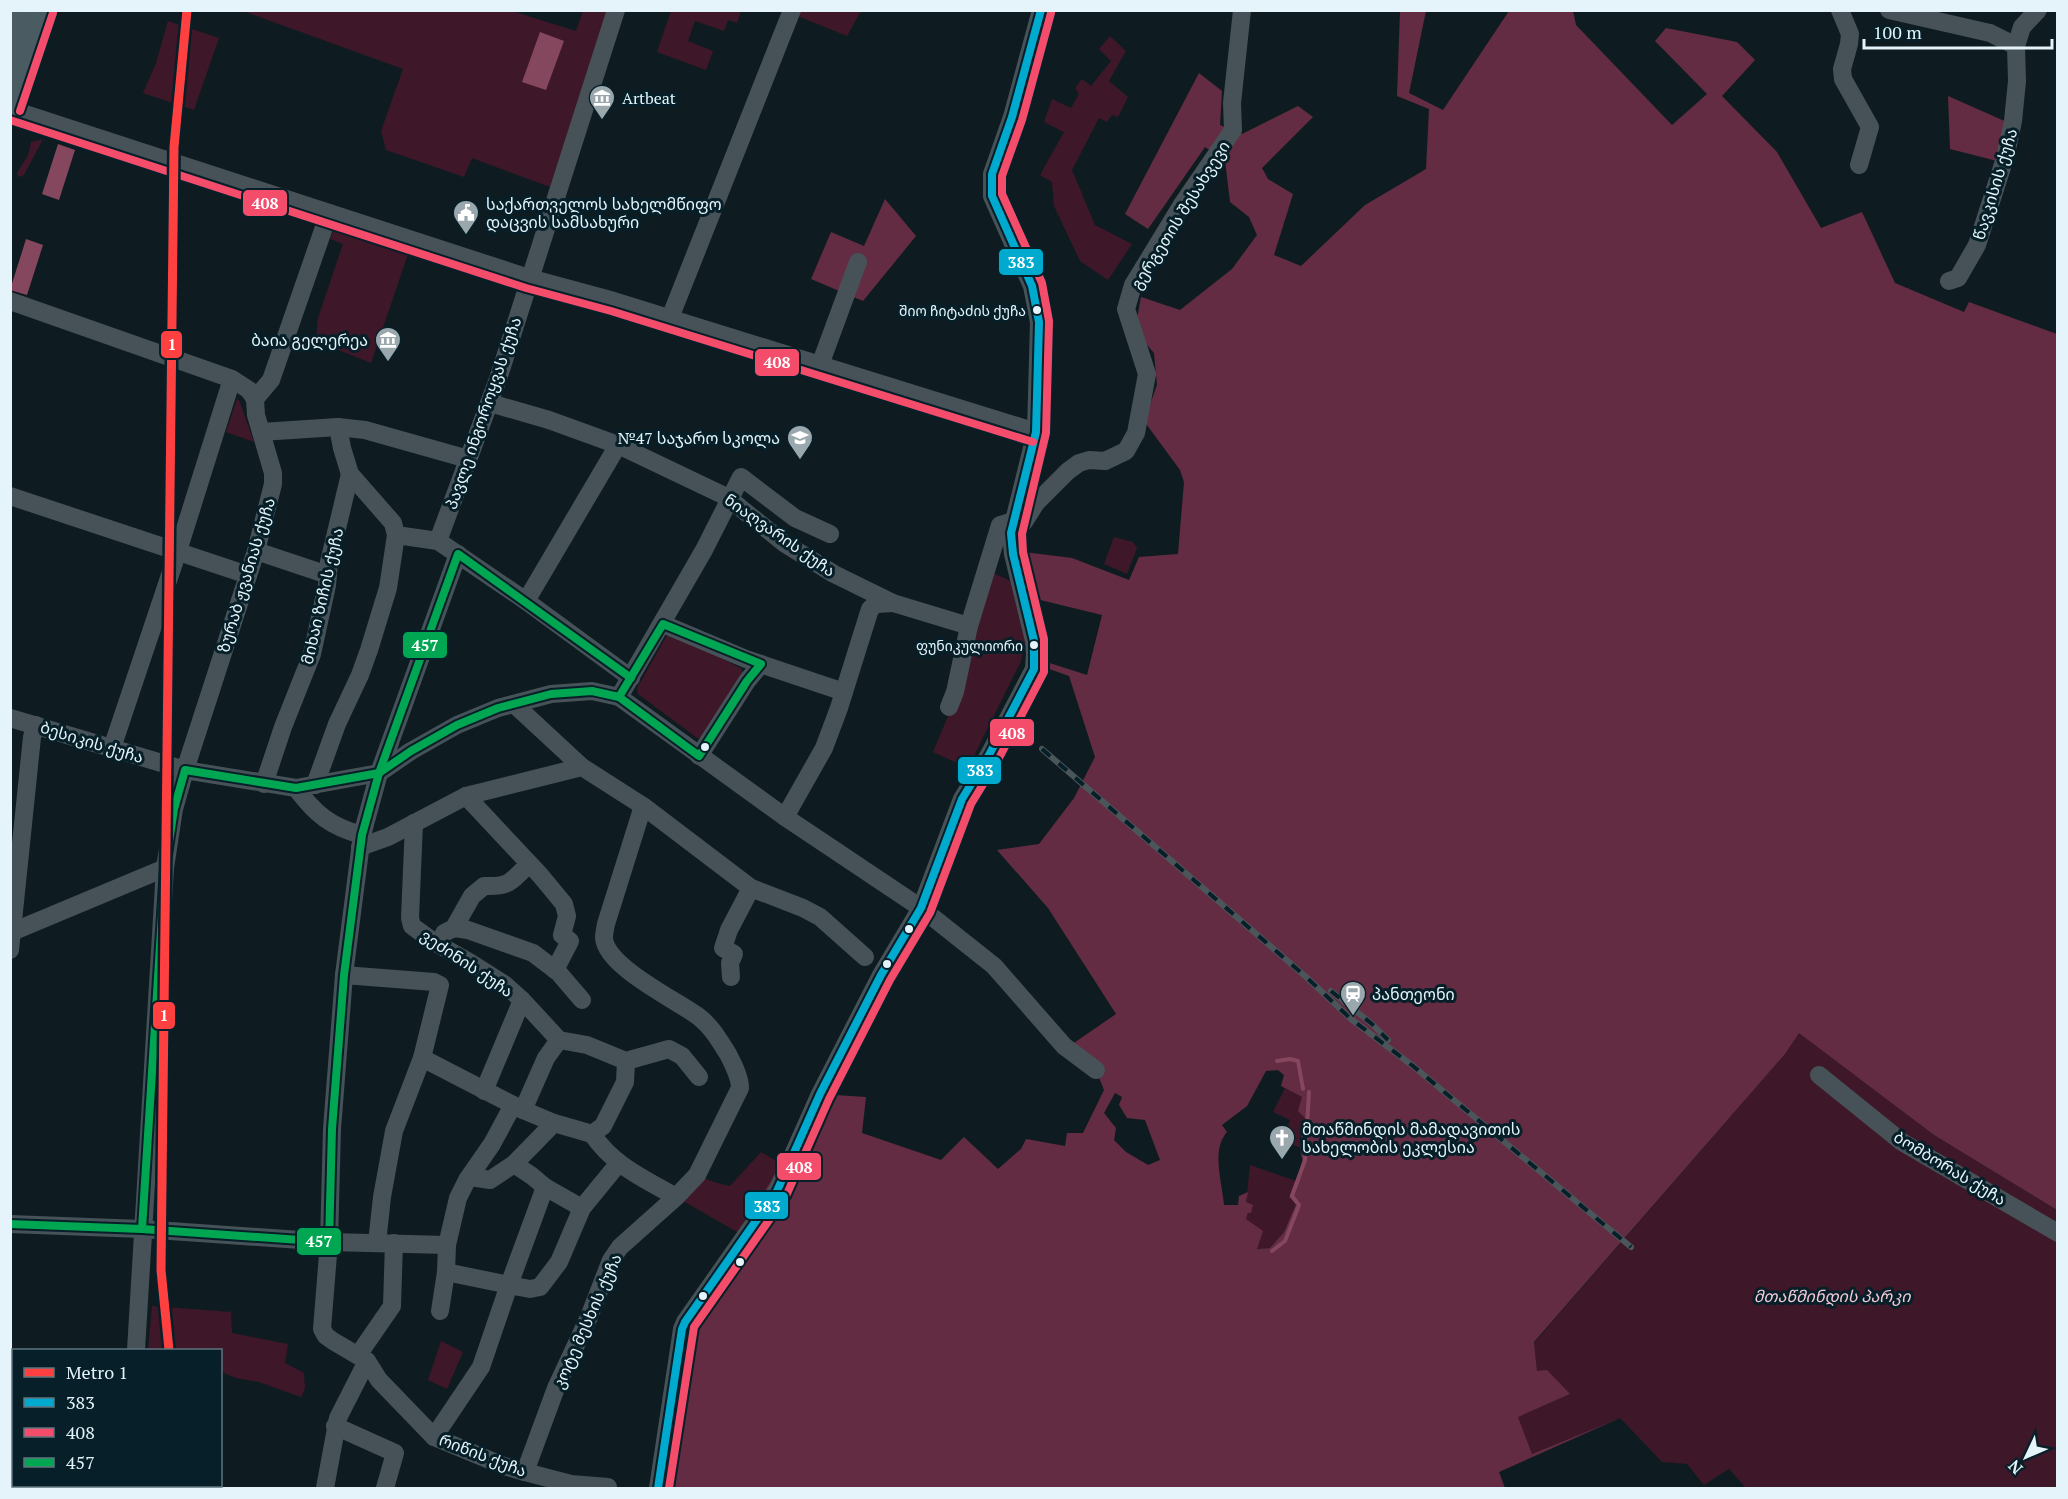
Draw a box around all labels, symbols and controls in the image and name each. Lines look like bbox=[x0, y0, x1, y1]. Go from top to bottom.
scale bar bbox=[1864, 12, 2052, 50]
text: 100 m bbox=[1873, 20, 1922, 44]
museum icon: Artbeat bbox=[587, 83, 617, 121]
place label: Artbeat bbox=[622, 87, 676, 109]
street label: წავკისის ქუჩა bbox=[1968, 126, 2022, 242]
street label: გერგეთის შესახვევი bbox=[1125, 137, 1235, 293]
line badge: 408 bbox=[242, 189, 288, 217]
text: 408 bbox=[251, 192, 279, 214]
place label: საქართველოს სახელმწიფო დაცვის სამსახური bbox=[486, 193, 722, 233]
public building icon: საქართველოს სახელმწიფო დაცვის სამსახური bbox=[451, 198, 481, 236]
line badge: 383 bbox=[998, 248, 1044, 276]
text: 383 bbox=[1007, 251, 1035, 273]
place label: შიო ჩიტაძის ქუჩა bbox=[899, 301, 1026, 320]
marker: შიო ჩიტაძის ქუჩა bbox=[1031, 304, 1043, 316]
street label: პავლე ინგოროყვას ქუჩა bbox=[440, 314, 526, 512]
museum icon: ბაია გელერეა bbox=[373, 325, 403, 363]
place label: ბაია გელერეა bbox=[251, 329, 368, 351]
line badge: 1 bbox=[160, 330, 183, 359]
text: 1 bbox=[167, 333, 177, 355]
line badge: 408 bbox=[754, 348, 800, 377]
text: 408 bbox=[763, 351, 791, 373]
school or university icon: №47 საჯარო სკოლა bbox=[785, 423, 815, 461]
place label: №47 საჯარო სკოლა bbox=[618, 427, 780, 449]
street label: ნიაღვარის ქუჩა bbox=[720, 488, 840, 582]
street label: ზურაბ ჟვანიას ქუჩა bbox=[212, 495, 280, 655]
street label: მიხაი ზიჩის ქუჩა bbox=[296, 526, 348, 666]
line badge: 457 bbox=[402, 631, 448, 659]
text: 457 bbox=[411, 634, 439, 656]
place label: ფუნიკულიორი bbox=[916, 636, 1023, 655]
marker: ფუნიკულიორი bbox=[1028, 639, 1040, 651]
street label: ბესიკის ქუჩა bbox=[38, 716, 146, 768]
line badge: 408 bbox=[989, 718, 1035, 747]
text: 408 bbox=[998, 722, 1026, 744]
unlabelled marker bbox=[699, 741, 711, 753]
line badge: 383 bbox=[957, 756, 1002, 785]
text: 383 bbox=[966, 759, 994, 781]
unlabelled marker bbox=[903, 923, 915, 935]
street label: ვეძინის ქუჩა bbox=[416, 924, 518, 1002]
unlabelled marker bbox=[881, 958, 893, 970]
station icon: პანთეონი bbox=[1338, 979, 1368, 1017]
place label: პანთეონი bbox=[1372, 983, 1455, 1005]
line badge: 1 bbox=[152, 1001, 176, 1030]
text: 1 bbox=[159, 1004, 169, 1026]
place label: მთაწმინდის მამადავითის სახელობის ეკლესია bbox=[1302, 1118, 1520, 1158]
church icon: მთაწმინდის მამადავითის სახელობის ეკლესია bbox=[1267, 1123, 1297, 1161]
street label: ბომბორას ქუჩა bbox=[1890, 1126, 2010, 1210]
line badge: 408 bbox=[776, 1152, 822, 1181]
text: 408 bbox=[785, 1156, 813, 1178]
line badge: 383 bbox=[744, 1191, 789, 1220]
text: 383 bbox=[753, 1195, 781, 1217]
line badge: 457 bbox=[296, 1227, 342, 1256]
text: 457 bbox=[305, 1230, 333, 1252]
street label: კოტე მესხის ქუჩა bbox=[547, 1250, 627, 1392]
unlabelled marker bbox=[734, 1256, 746, 1268]
park label: მთაწმინდის პარკი bbox=[1754, 1285, 1911, 1307]
unlabelled marker bbox=[697, 1290, 709, 1302]
legend bbox=[12, 1349, 222, 1487]
text: Metro 1 bbox=[66, 1360, 128, 1384]
text: 383 bbox=[66, 1390, 95, 1414]
text: 408 bbox=[66, 1420, 95, 1444]
north arrow bbox=[1996, 1427, 2056, 1487]
street label: რიწის ქუჩა bbox=[436, 1428, 530, 1482]
text: 457 bbox=[66, 1450, 95, 1474]
text: N bbox=[2003, 1455, 2027, 1479]

